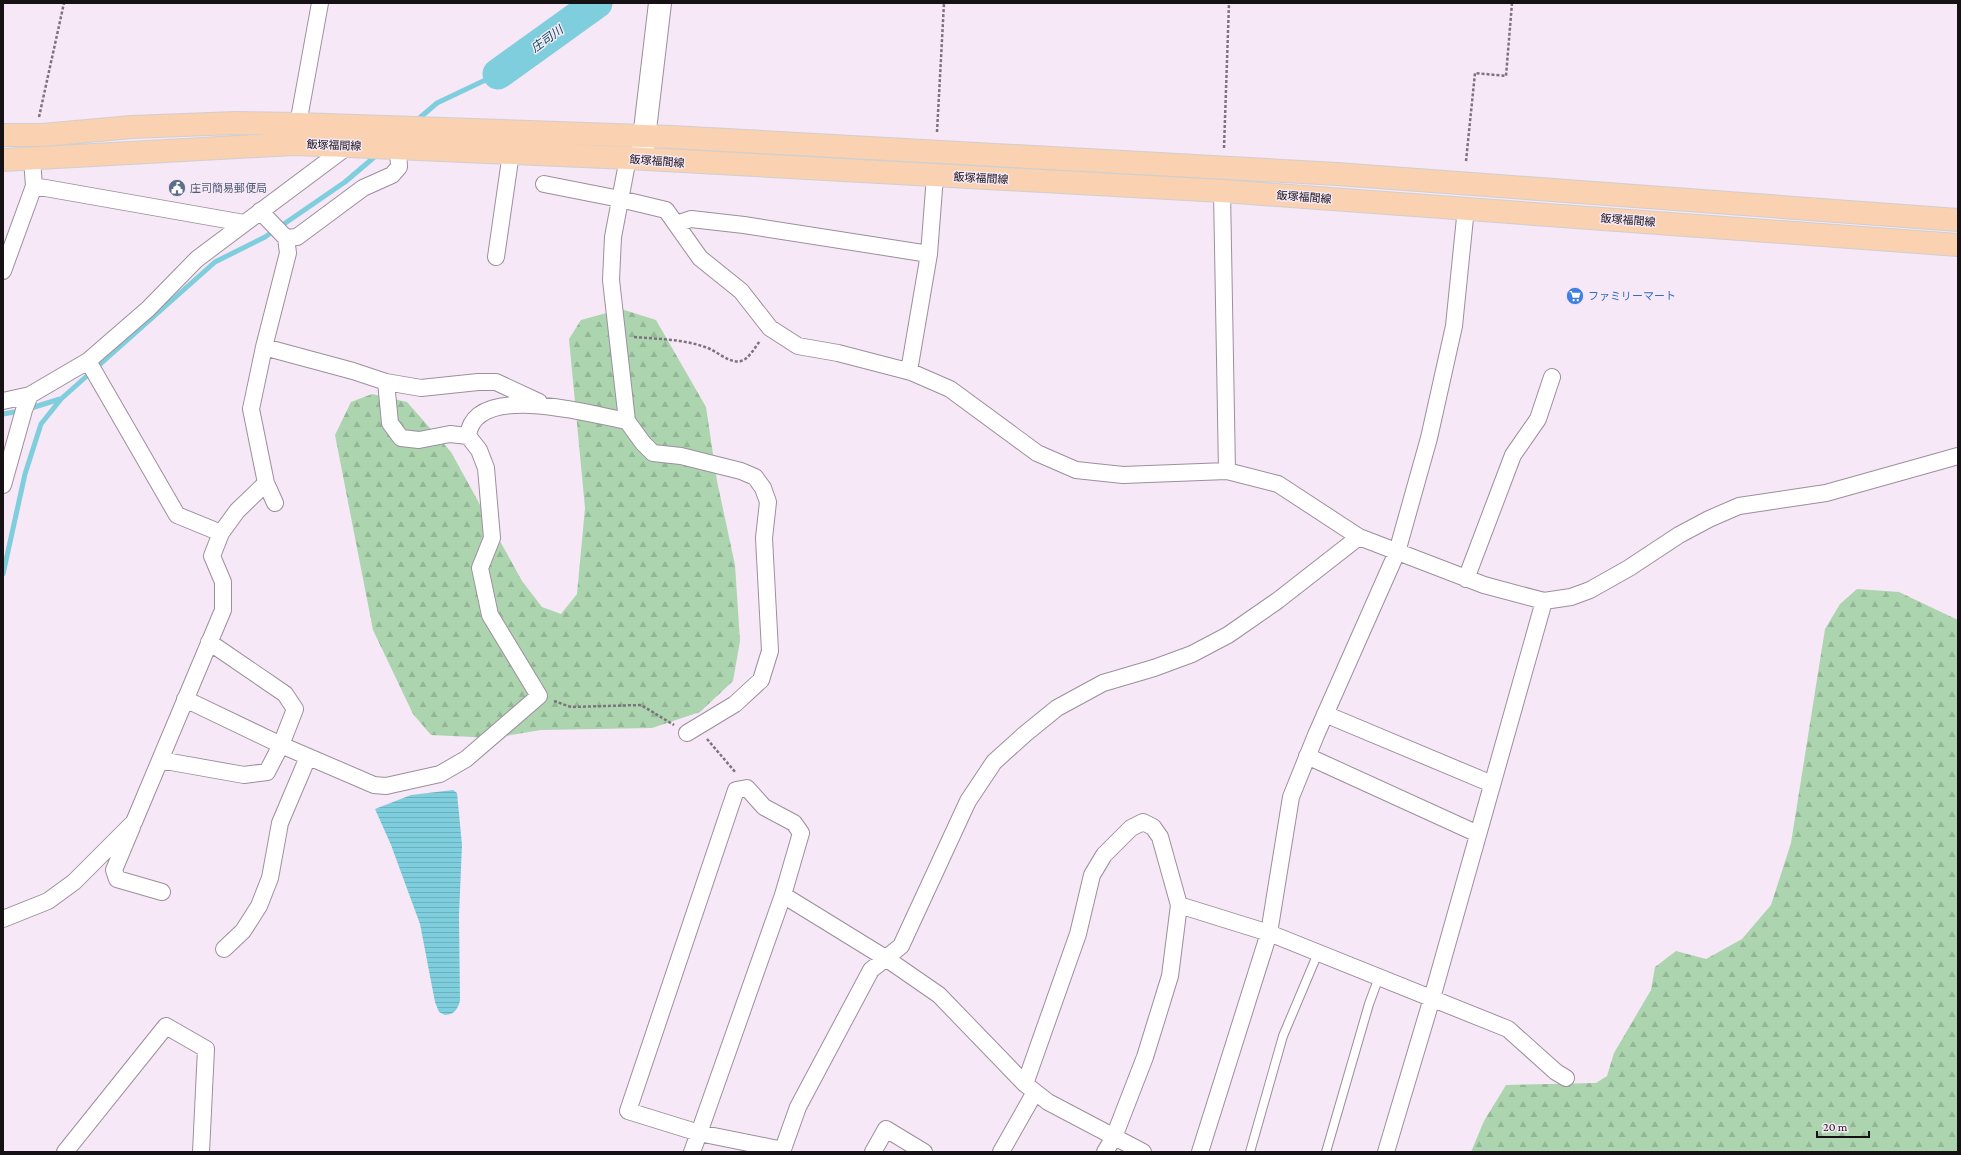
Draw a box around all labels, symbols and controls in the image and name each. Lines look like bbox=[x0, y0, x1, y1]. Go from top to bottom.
water label: 庄司川 bbox=[528, 22, 567, 55]
street label: 飯塚福間線 bbox=[306, 138, 362, 152]
street label: 飯塚福間線 bbox=[629, 153, 685, 169]
street label: 飯塚福間線 bbox=[953, 171, 1009, 185]
public building icon: 庄司簡易郵便局 bbox=[167, 178, 187, 198]
place label: 庄司簡易郵便局 bbox=[190, 182, 267, 194]
street label: 飯塚福間線 bbox=[1276, 189, 1332, 205]
street label: 飯塚福間線 bbox=[1600, 212, 1656, 228]
supermarket icon: ファミリーマート bbox=[1565, 286, 1585, 306]
place label: ファミリーマート bbox=[1588, 290, 1676, 302]
scale bar bbox=[1817, 1113, 1869, 1139]
text: 20 m bbox=[1823, 1120, 1848, 1134]

